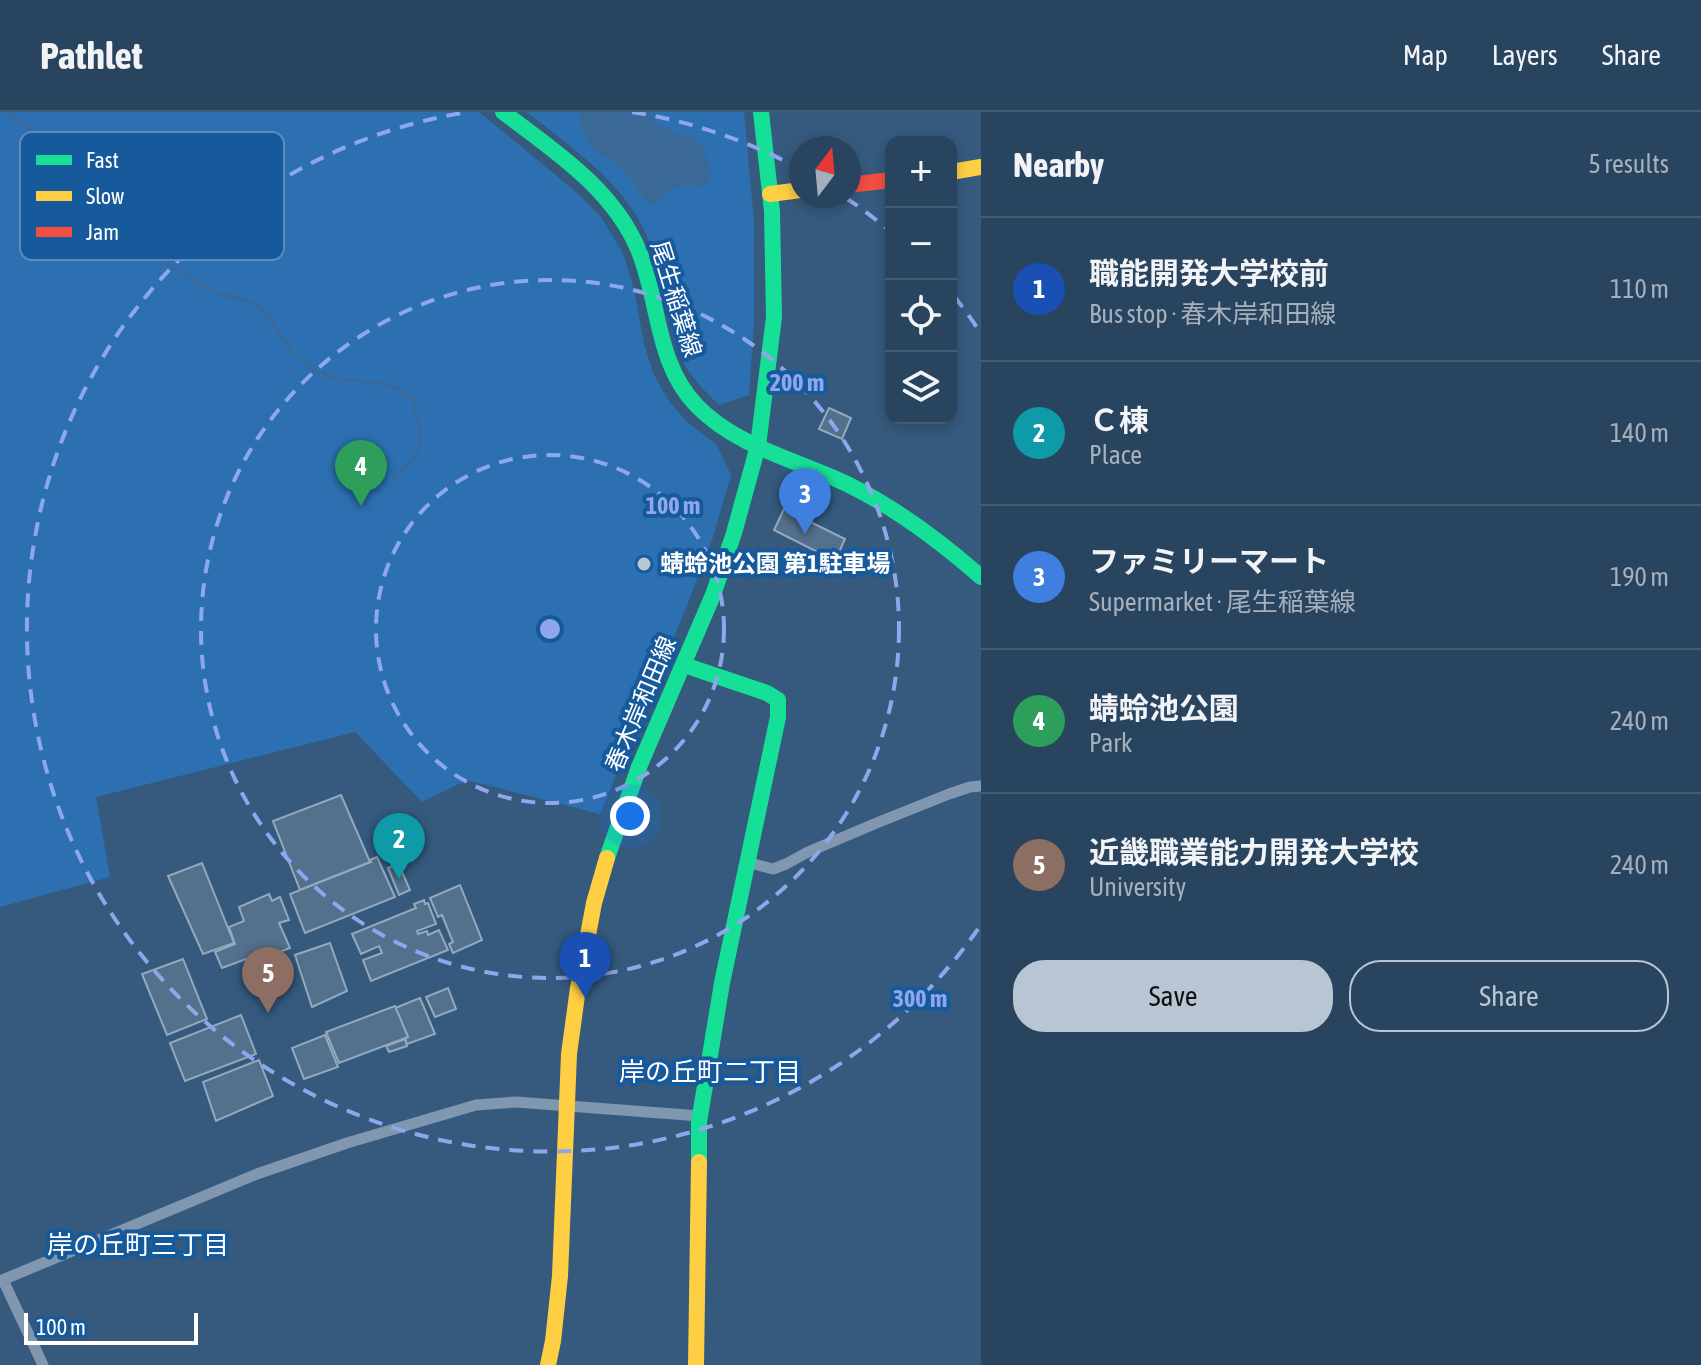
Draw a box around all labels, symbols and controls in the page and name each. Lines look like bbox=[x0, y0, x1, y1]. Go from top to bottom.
text: Pathlet bbox=[40, 34, 143, 77]
text: Map bbox=[1403, 39, 1448, 71]
text: Layers bbox=[1492, 39, 1558, 71]
text: Share bbox=[1602, 39, 1661, 71]
legend bbox=[20, 132, 284, 260]
north arrow bbox=[789, 136, 861, 208]
map controls bbox=[885, 136, 957, 424]
button: + bbox=[885, 136, 957, 208]
text: Nearby bbox=[1013, 145, 1104, 184]
text: Fast bbox=[86, 147, 119, 173]
text: 5 results bbox=[1588, 149, 1669, 179]
text: Slow bbox=[86, 183, 124, 209]
button: − bbox=[885, 208, 957, 280]
text: Jam bbox=[86, 219, 119, 245]
street label: 尾生稲葉線 bbox=[646, 238, 707, 360]
text: 職能開発大学校前 bbox=[1089, 256, 1329, 290]
text: 1 bbox=[1033, 274, 1045, 304]
text: 110 m bbox=[1610, 274, 1669, 304]
button: locate bbox=[885, 280, 957, 352]
text: Bus stop · 春木岸和田線 bbox=[1089, 299, 1336, 329]
button: layers bbox=[885, 352, 957, 424]
text: 200 m bbox=[770, 369, 824, 396]
text: Ｃ棟 bbox=[1089, 403, 1149, 437]
text: 2 bbox=[1033, 418, 1045, 448]
text: 140 m bbox=[1610, 418, 1669, 448]
pin: 4 bbox=[335, 440, 387, 506]
text: Place bbox=[1089, 440, 1142, 470]
pin: 3 bbox=[779, 468, 831, 534]
text: 100 m bbox=[646, 492, 700, 519]
text: ファミリーマート bbox=[1089, 544, 1329, 578]
place label: 蜻蛉池公園 第1駐車場 bbox=[660, 550, 891, 577]
marker: 蜻蛉池公園 第1駐車場 bbox=[635, 555, 653, 573]
text: 3 bbox=[1033, 562, 1045, 592]
text: 190 m bbox=[1610, 562, 1669, 592]
text: Supermarket · 尾生稲葉線 bbox=[1089, 587, 1356, 617]
centre of rings bbox=[536, 615, 564, 643]
street label: 春木岸和田線 bbox=[600, 632, 681, 775]
text: 蜻蛉池公園 bbox=[1089, 691, 1239, 725]
text: 4 bbox=[1033, 706, 1045, 736]
text: 240 m bbox=[1610, 706, 1669, 736]
text: Park bbox=[1089, 728, 1132, 758]
your location bbox=[610, 796, 650, 836]
pin: 2 bbox=[373, 813, 425, 879]
text: 近畿職業能力開発大学校 bbox=[1089, 835, 1419, 869]
text: 5 bbox=[1033, 850, 1045, 880]
text: 240 m bbox=[1610, 850, 1669, 880]
text: University bbox=[1089, 872, 1186, 902]
pin: 1 bbox=[559, 932, 611, 998]
pin: 5 bbox=[242, 947, 294, 1013]
button: Save bbox=[1013, 960, 1333, 1032]
button: Share bbox=[1349, 960, 1669, 1032]
text: 300 m bbox=[893, 985, 947, 1012]
district label: 岸の丘町二丁目 bbox=[619, 1057, 801, 1087]
district label: 岸の丘町三丁目 bbox=[47, 1230, 229, 1260]
scale bar bbox=[24, 1309, 198, 1345]
text: 100 m bbox=[36, 1314, 86, 1340]

